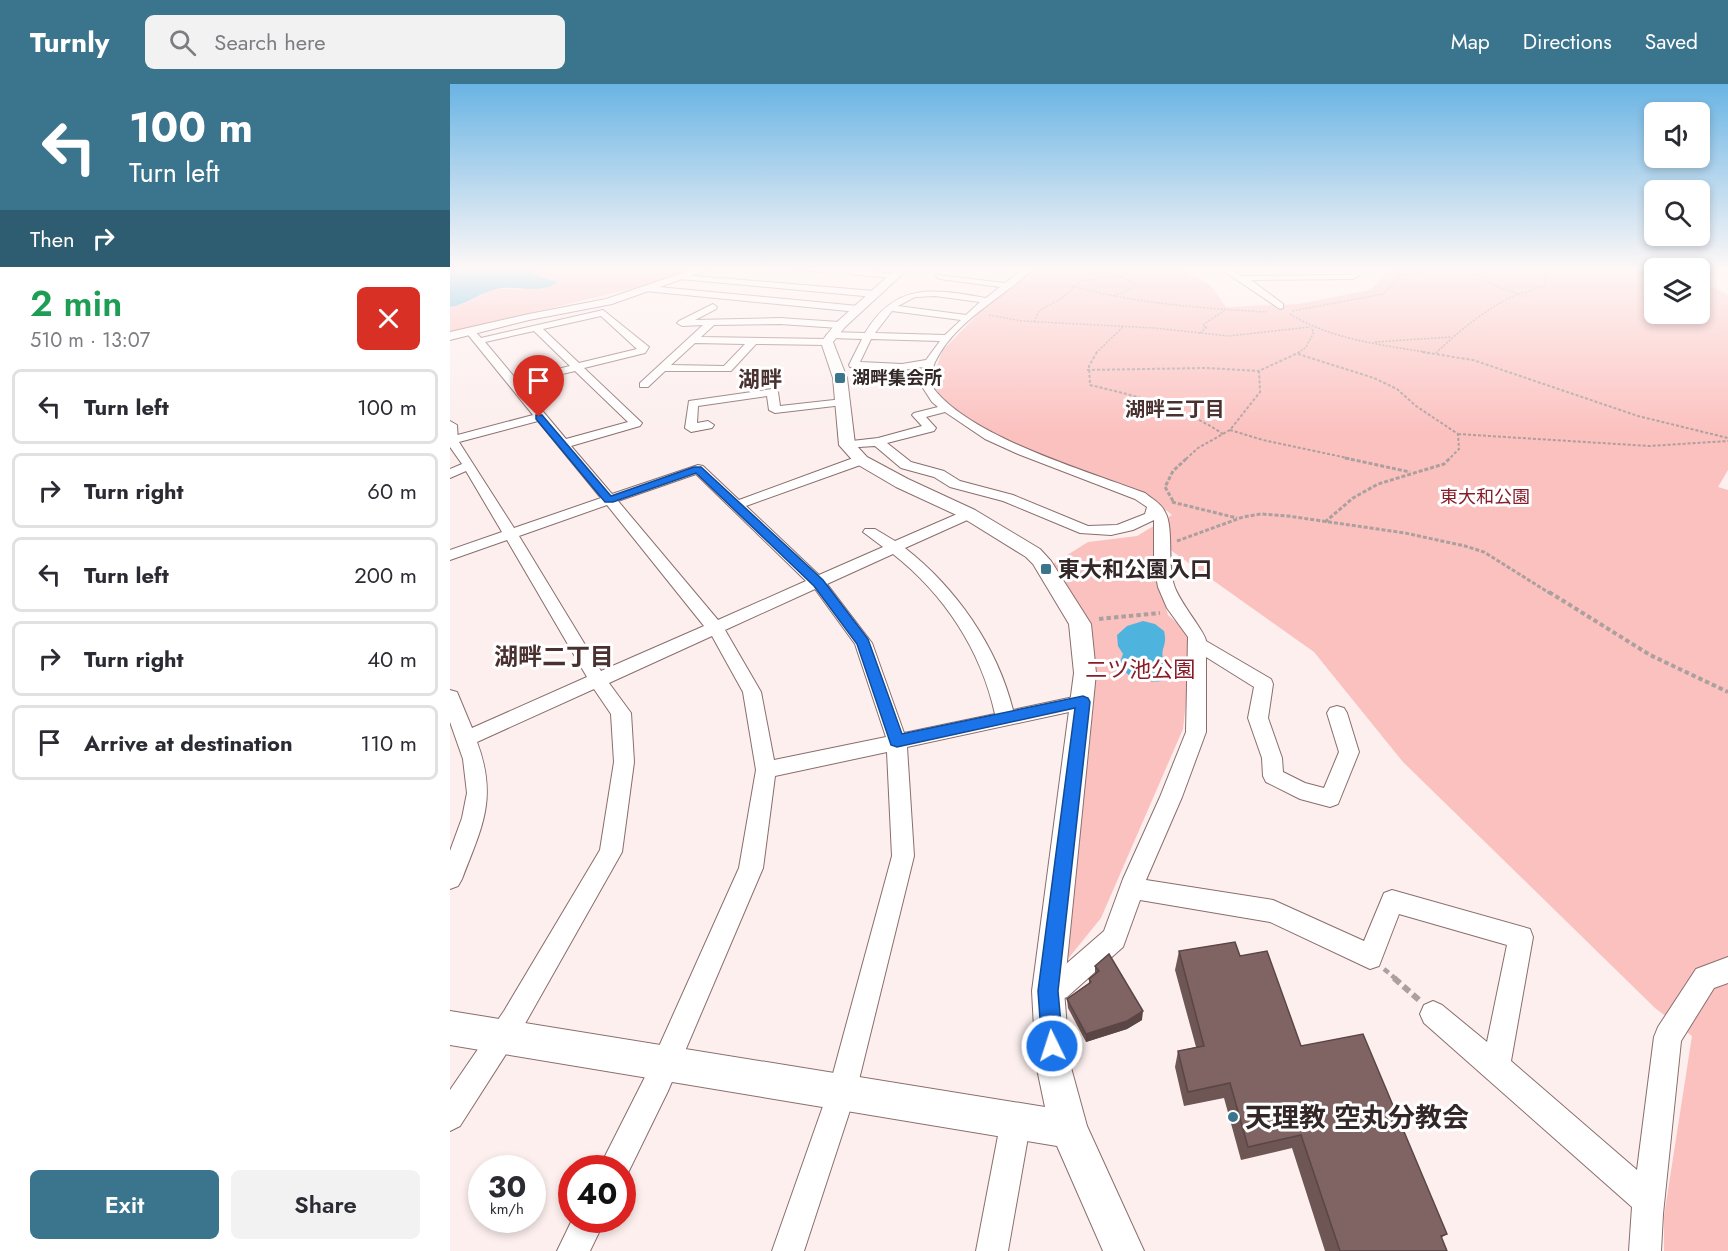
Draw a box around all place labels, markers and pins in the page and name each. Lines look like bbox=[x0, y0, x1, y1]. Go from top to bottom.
pin bbox=[513, 355, 564, 417]
place label: 湖畔集会所 bbox=[852, 365, 942, 391]
marker: 湖畔集会所 bbox=[833, 371, 847, 385]
place label: 東大和公園入口 bbox=[1058, 553, 1212, 585]
marker: 東大和公園入口 bbox=[1039, 562, 1053, 576]
place label: 天理教 空丸分教会 bbox=[1245, 1098, 1469, 1137]
marker: 天理教 空丸分教会 bbox=[1226, 1110, 1240, 1124]

